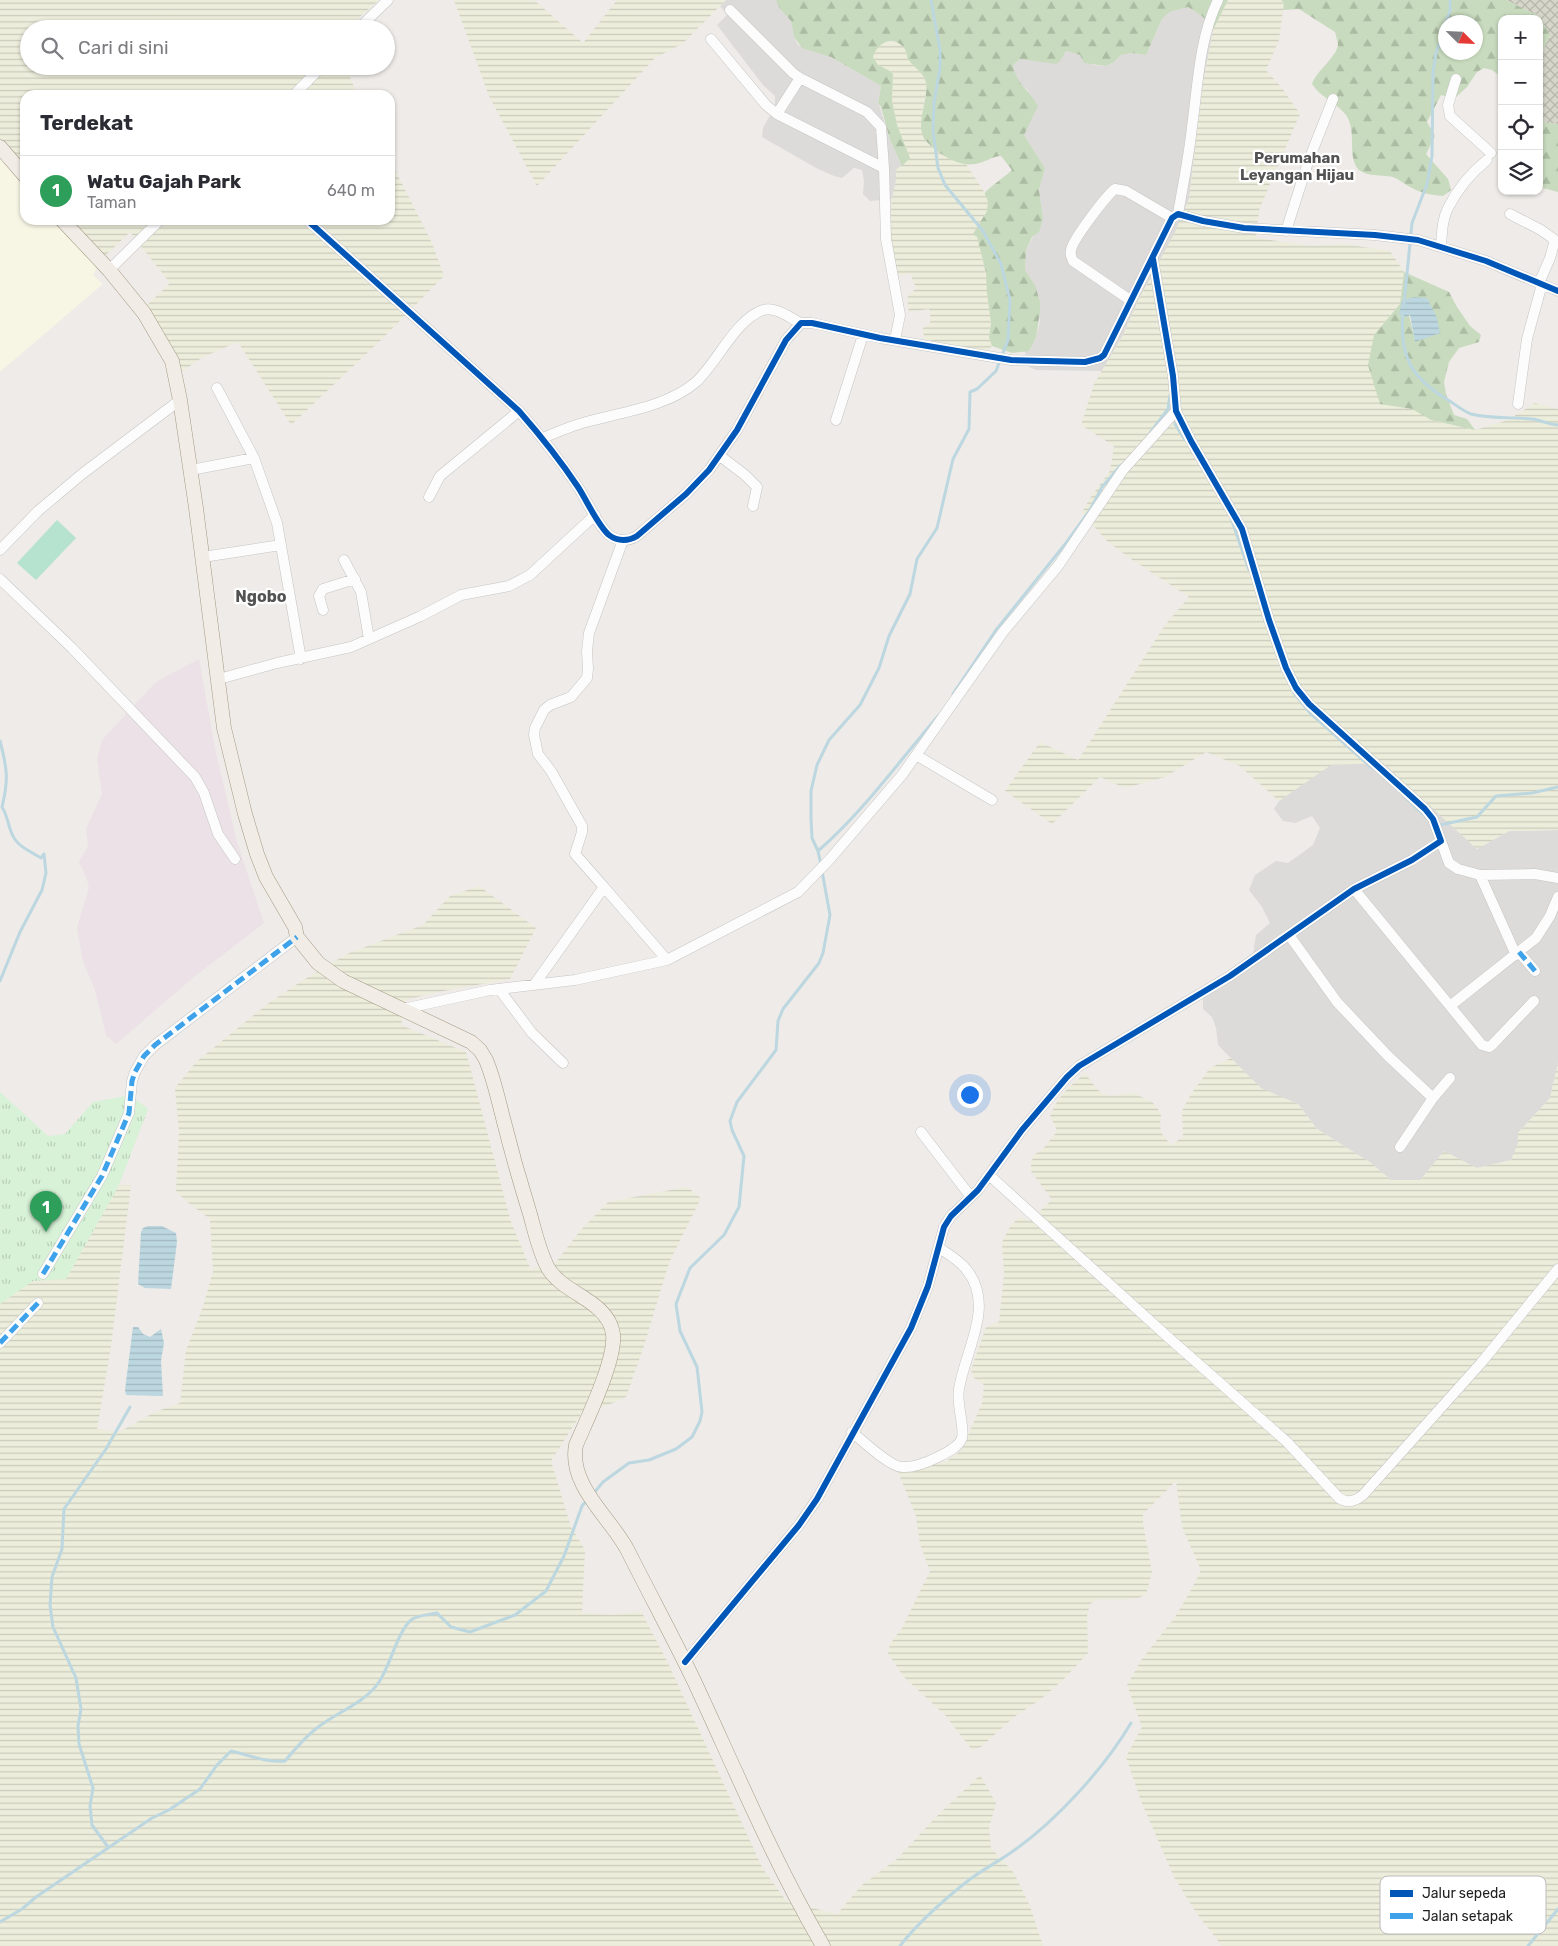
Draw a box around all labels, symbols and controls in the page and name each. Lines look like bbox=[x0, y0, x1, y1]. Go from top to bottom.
north arrow bbox=[1438, 15, 1483, 60]
map controls bbox=[1498, 15, 1543, 195]
button: + bbox=[1498, 15, 1543, 60]
search box bbox=[20, 20, 395, 75]
icon: search bbox=[38, 34, 66, 62]
text: Cari di sini bbox=[78, 36, 169, 59]
button: − bbox=[1498, 60, 1543, 105]
button: locate bbox=[1498, 105, 1543, 150]
text: Terdekat bbox=[40, 110, 133, 135]
district label: Perumahan Leyangan Hijau bbox=[1240, 149, 1354, 184]
button: layers bbox=[1498, 150, 1543, 195]
text: Watu Gajah Park bbox=[87, 170, 241, 193]
text: 1 bbox=[52, 181, 60, 200]
text: 640 m bbox=[327, 181, 375, 200]
text: Taman bbox=[87, 193, 136, 212]
district label: Ngobo bbox=[235, 587, 287, 606]
your location bbox=[957, 1082, 983, 1108]
pin: 1 bbox=[30, 1191, 62, 1232]
legend bbox=[1380, 1876, 1546, 1934]
text: Jalur sepeda bbox=[1422, 1885, 1506, 1902]
text: Jalan setapak bbox=[1422, 1908, 1514, 1925]

